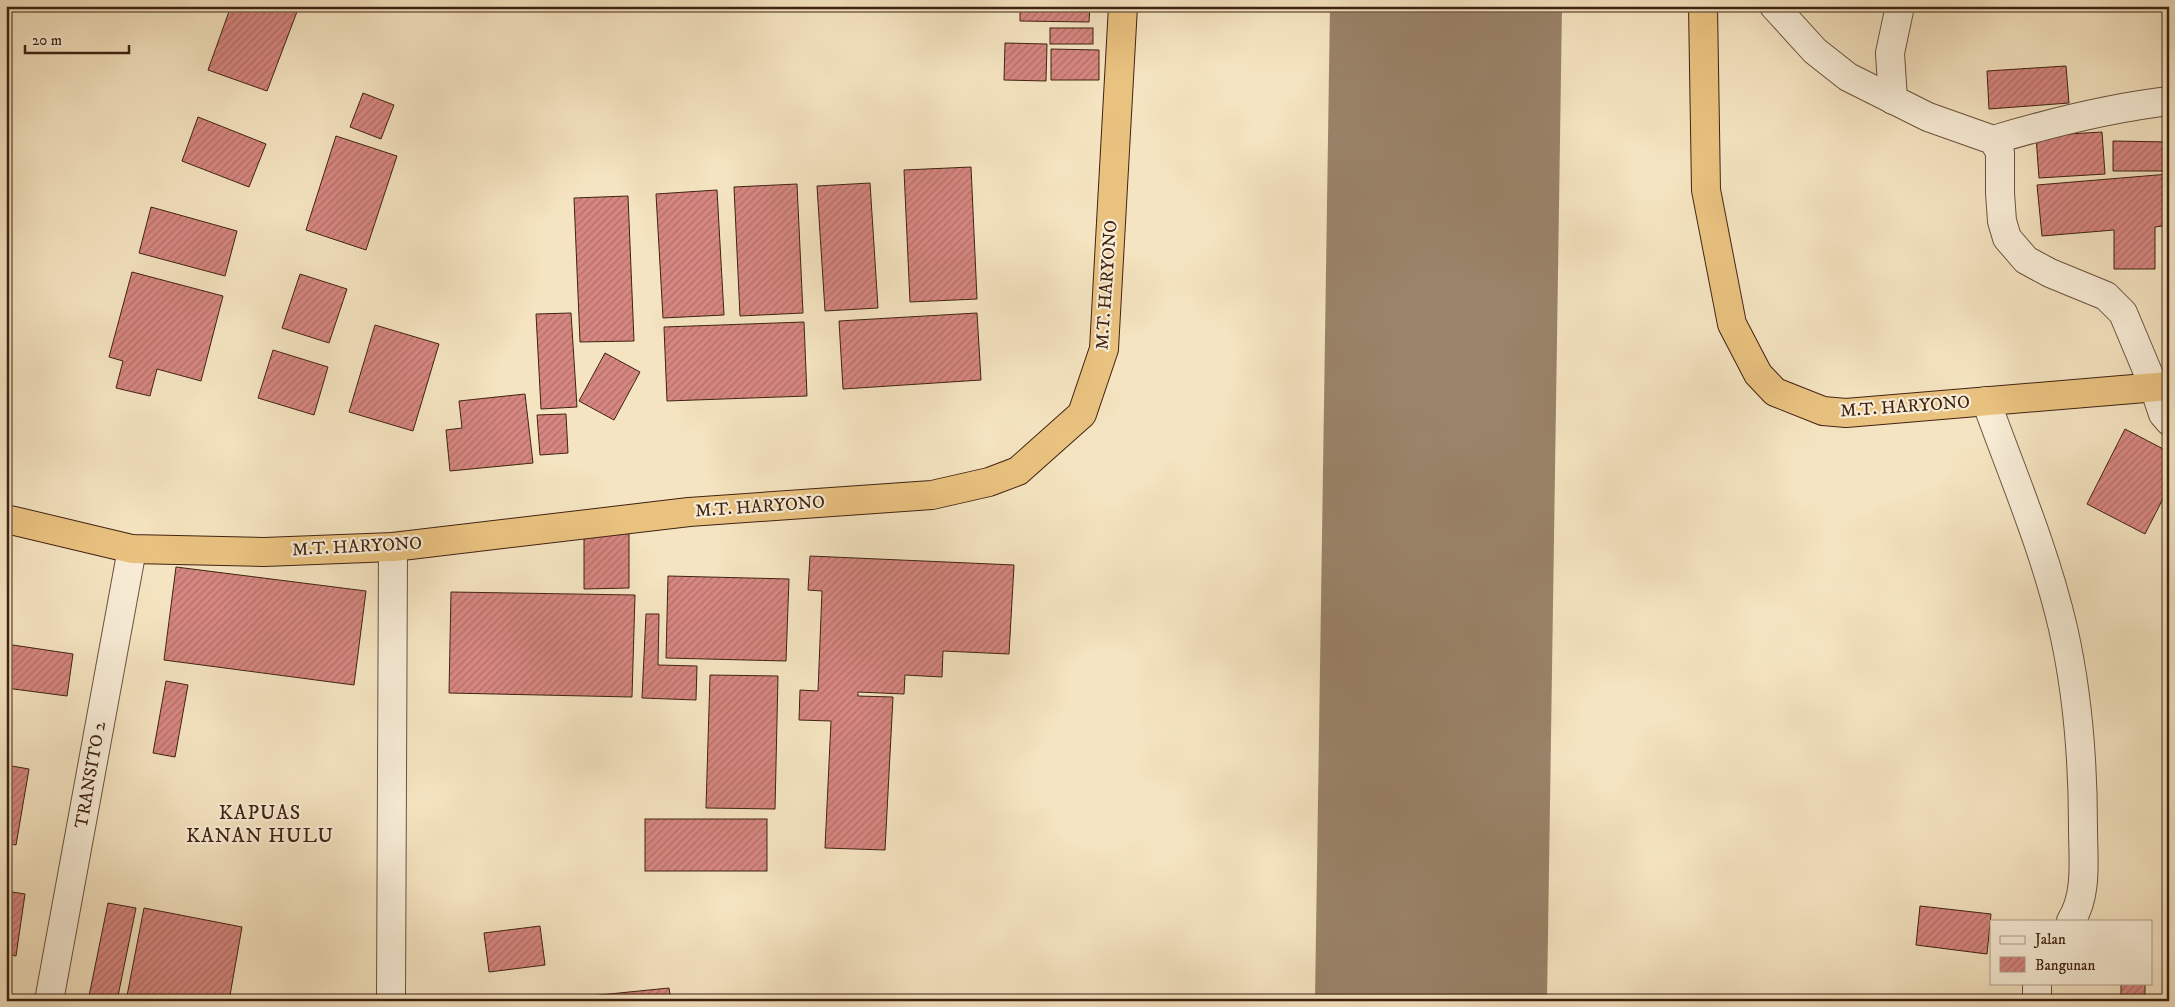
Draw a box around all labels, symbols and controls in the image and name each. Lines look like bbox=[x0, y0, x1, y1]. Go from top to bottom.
scale bar bbox=[25, 22, 129, 54]
text: 20 m bbox=[32, 31, 62, 50]
street label: M.T. HARYONO bbox=[1091, 219, 1123, 351]
street label: M.T. HARYONO bbox=[1839, 391, 1971, 423]
street label: M.T. HARYONO bbox=[694, 491, 826, 523]
street label: M.T. HARYONO bbox=[291, 533, 423, 561]
street label: TRANSITO 2 bbox=[71, 720, 111, 830]
district label: KAPUAS KANAN HULU bbox=[186, 801, 334, 849]
legend bbox=[1990, 920, 2152, 984]
text: Jalan bbox=[2033, 930, 2066, 949]
text: Bangunan bbox=[2035, 956, 2095, 975]

